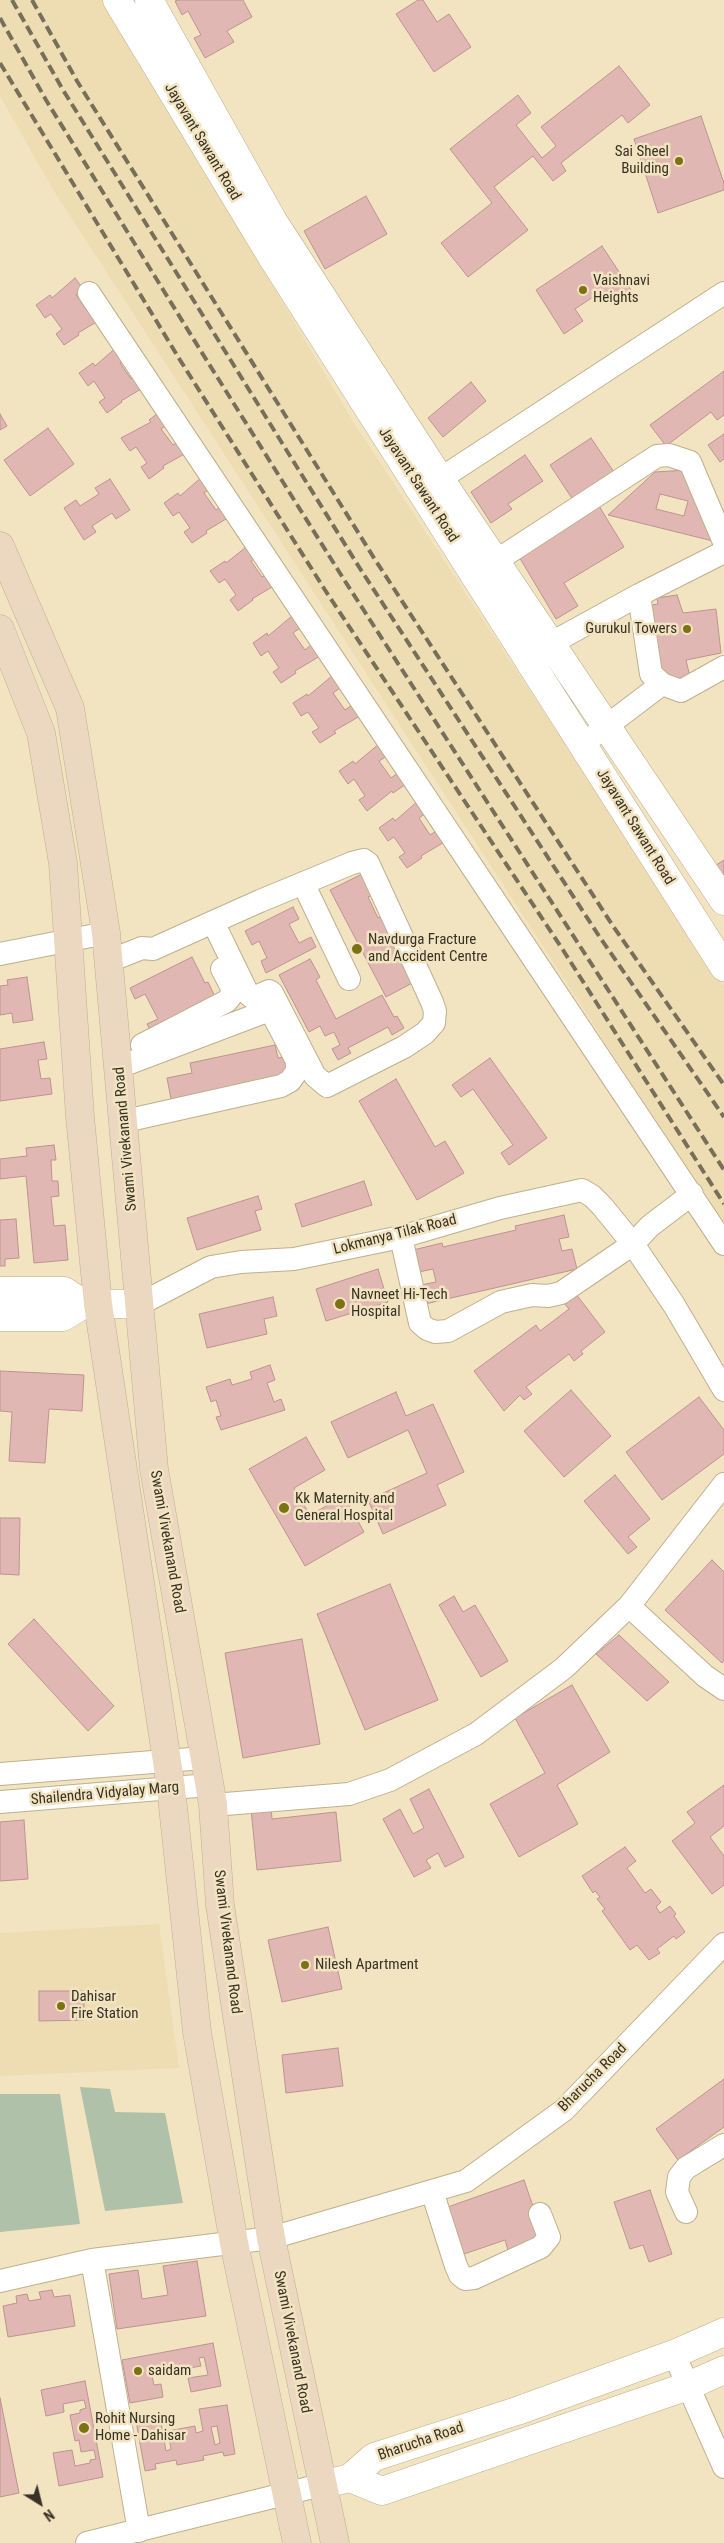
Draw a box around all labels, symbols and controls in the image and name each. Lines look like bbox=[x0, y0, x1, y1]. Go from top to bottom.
street label: Jayavant Sawant Road bbox=[160, 80, 244, 204]
place label: Sai Sheel Building bbox=[615, 143, 669, 178]
marker: Sai Sheel Building bbox=[673, 155, 685, 167]
place label: Vaishnavi Heights bbox=[593, 272, 650, 307]
marker: Vaishnavi Heights bbox=[577, 284, 589, 296]
street label: Jayavant Sawant Road bbox=[374, 424, 462, 546]
place label: Gurukul Towers bbox=[585, 620, 677, 638]
marker: Gurukul Towers bbox=[681, 623, 693, 635]
street label: Jayavant Sawant Road bbox=[592, 766, 678, 888]
place label: Navdurga Fracture and Accident Centre bbox=[368, 931, 488, 966]
marker: Navdurga Fracture and Accident Centre bbox=[350, 942, 364, 956]
street label: Swami Vivekanand Road bbox=[111, 1066, 141, 1212]
street label: Lokmanya Tilak Road bbox=[332, 1211, 458, 1259]
place label: Navneet Hi-Tech Hospital bbox=[351, 1286, 448, 1321]
marker: Navneet Hi-Tech Hospital bbox=[333, 1297, 347, 1311]
street label: Swami Vivekanand Road bbox=[146, 1469, 188, 1615]
place label: Kk Maternity and General Hospital bbox=[295, 1490, 395, 1525]
marker: Kk Maternity and General Hospital bbox=[277, 1501, 291, 1515]
street label: Shailendra Vidyalay Marg bbox=[30, 1779, 180, 1809]
street label: Swami Vivekanand Road bbox=[209, 1869, 245, 2015]
place label: Nilesh Apartment bbox=[315, 1956, 418, 1974]
marker: Nilesh Apartment bbox=[299, 1959, 311, 1971]
place label: Dahisar Fire Station bbox=[71, 1988, 139, 2023]
marker: Dahisar Fire Station bbox=[55, 2000, 67, 2012]
street label: Bharucha Road bbox=[555, 2040, 631, 2116]
street label: Swami Vivekanand Road bbox=[269, 2269, 315, 2415]
place label: saidam bbox=[148, 2362, 191, 2380]
marker: saidam bbox=[132, 2365, 144, 2377]
place label: Rohit Nursing Home - Dahisar bbox=[95, 2410, 186, 2445]
street label: Bharucha Road bbox=[376, 2419, 466, 2465]
marker: Rohit Nursing Home - Dahisar bbox=[77, 2421, 91, 2435]
north arrow bbox=[15, 2478, 65, 2528]
text: N bbox=[41, 2506, 57, 2524]

